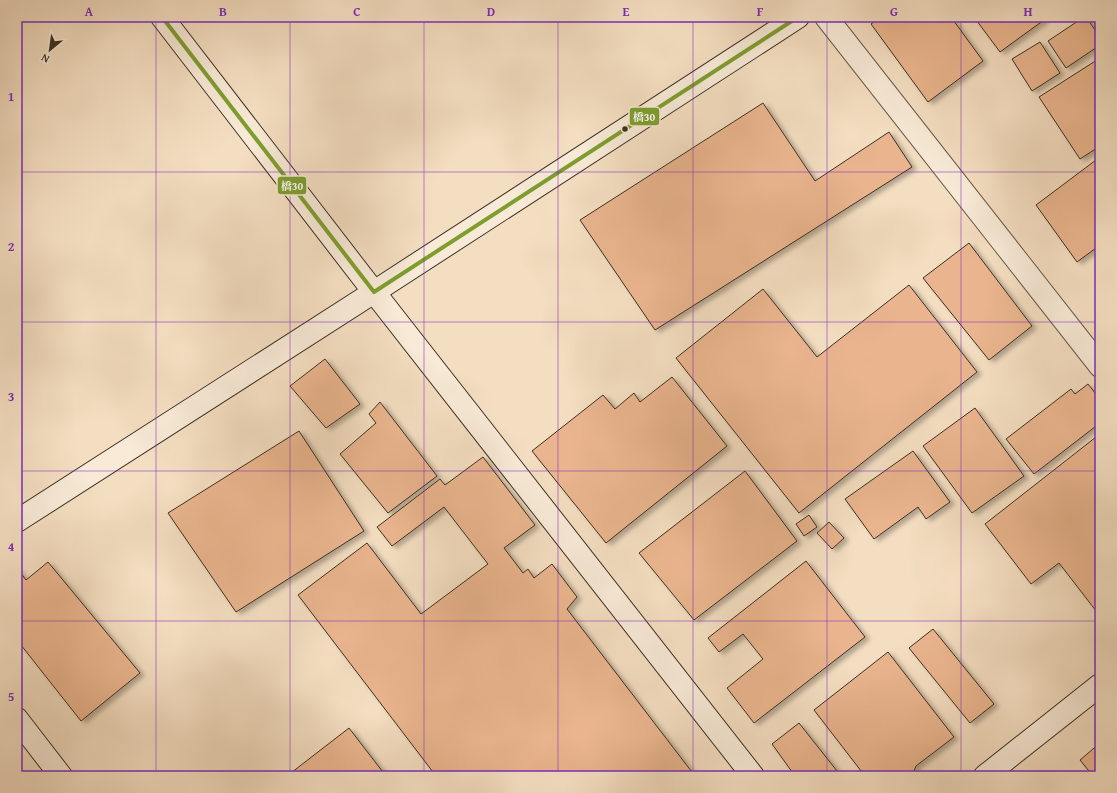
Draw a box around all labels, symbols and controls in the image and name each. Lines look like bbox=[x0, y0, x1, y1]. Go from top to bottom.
text: A bbox=[85, 2, 94, 21]
text: B bbox=[219, 2, 227, 21]
text: C bbox=[353, 2, 361, 21]
text: D bbox=[487, 2, 495, 21]
text: E bbox=[623, 2, 630, 21]
text: F bbox=[757, 2, 764, 21]
text: G bbox=[890, 2, 898, 21]
text: H bbox=[1023, 2, 1033, 21]
north arrow bbox=[30, 30, 70, 70]
text: N bbox=[37, 50, 52, 68]
text: 1 bbox=[8, 87, 14, 106]
line badge: 橋30 bbox=[629, 107, 660, 126]
text: 橋30 bbox=[633, 109, 655, 125]
unlabelled marker bbox=[620, 124, 630, 134]
line badge: 橋30 bbox=[277, 176, 307, 195]
text: 橋30 bbox=[281, 178, 303, 194]
text: 2 bbox=[8, 237, 15, 256]
text: 3 bbox=[8, 387, 14, 406]
text: 4 bbox=[8, 537, 15, 556]
text: 5 bbox=[8, 687, 15, 706]

